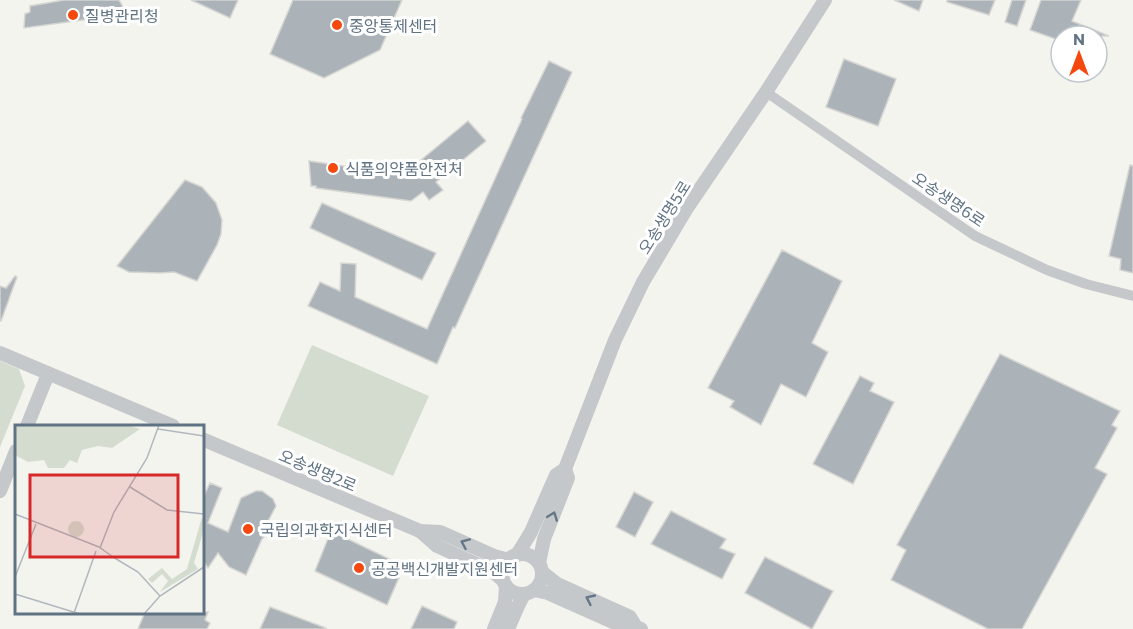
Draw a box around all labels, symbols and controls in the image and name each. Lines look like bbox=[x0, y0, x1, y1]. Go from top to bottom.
place label: 질병관리청 bbox=[85, 6, 159, 25]
marker: 질병관리청 bbox=[66, 8, 80, 22]
place label: 중앙통제센터 bbox=[349, 16, 437, 35]
marker: 중앙통제센터 bbox=[330, 18, 344, 32]
north arrow bbox=[1049, 24, 1109, 84]
text: N bbox=[1073, 29, 1085, 48]
place label: 식품의약품안전처 bbox=[345, 159, 463, 178]
marker: 식품의약품안전처 bbox=[326, 161, 340, 175]
street label: 오송생명6로 bbox=[909, 168, 989, 230]
street label: 오송생명5로 bbox=[634, 177, 694, 257]
inset map bbox=[15, 425, 204, 614]
street label: 오송생명2로 bbox=[276, 445, 360, 495]
one-way arrow bbox=[546, 511, 559, 522]
place label: 국립의과학지식센터 bbox=[260, 520, 392, 539]
marker: 국립의과학지식센터 bbox=[241, 522, 255, 536]
one-way arrow bbox=[460, 538, 471, 550]
place label: 공공백신개발지원센터 bbox=[371, 559, 518, 578]
marker: 공공백신개발지원센터 bbox=[352, 561, 366, 575]
one-way arrow bbox=[585, 594, 596, 606]

